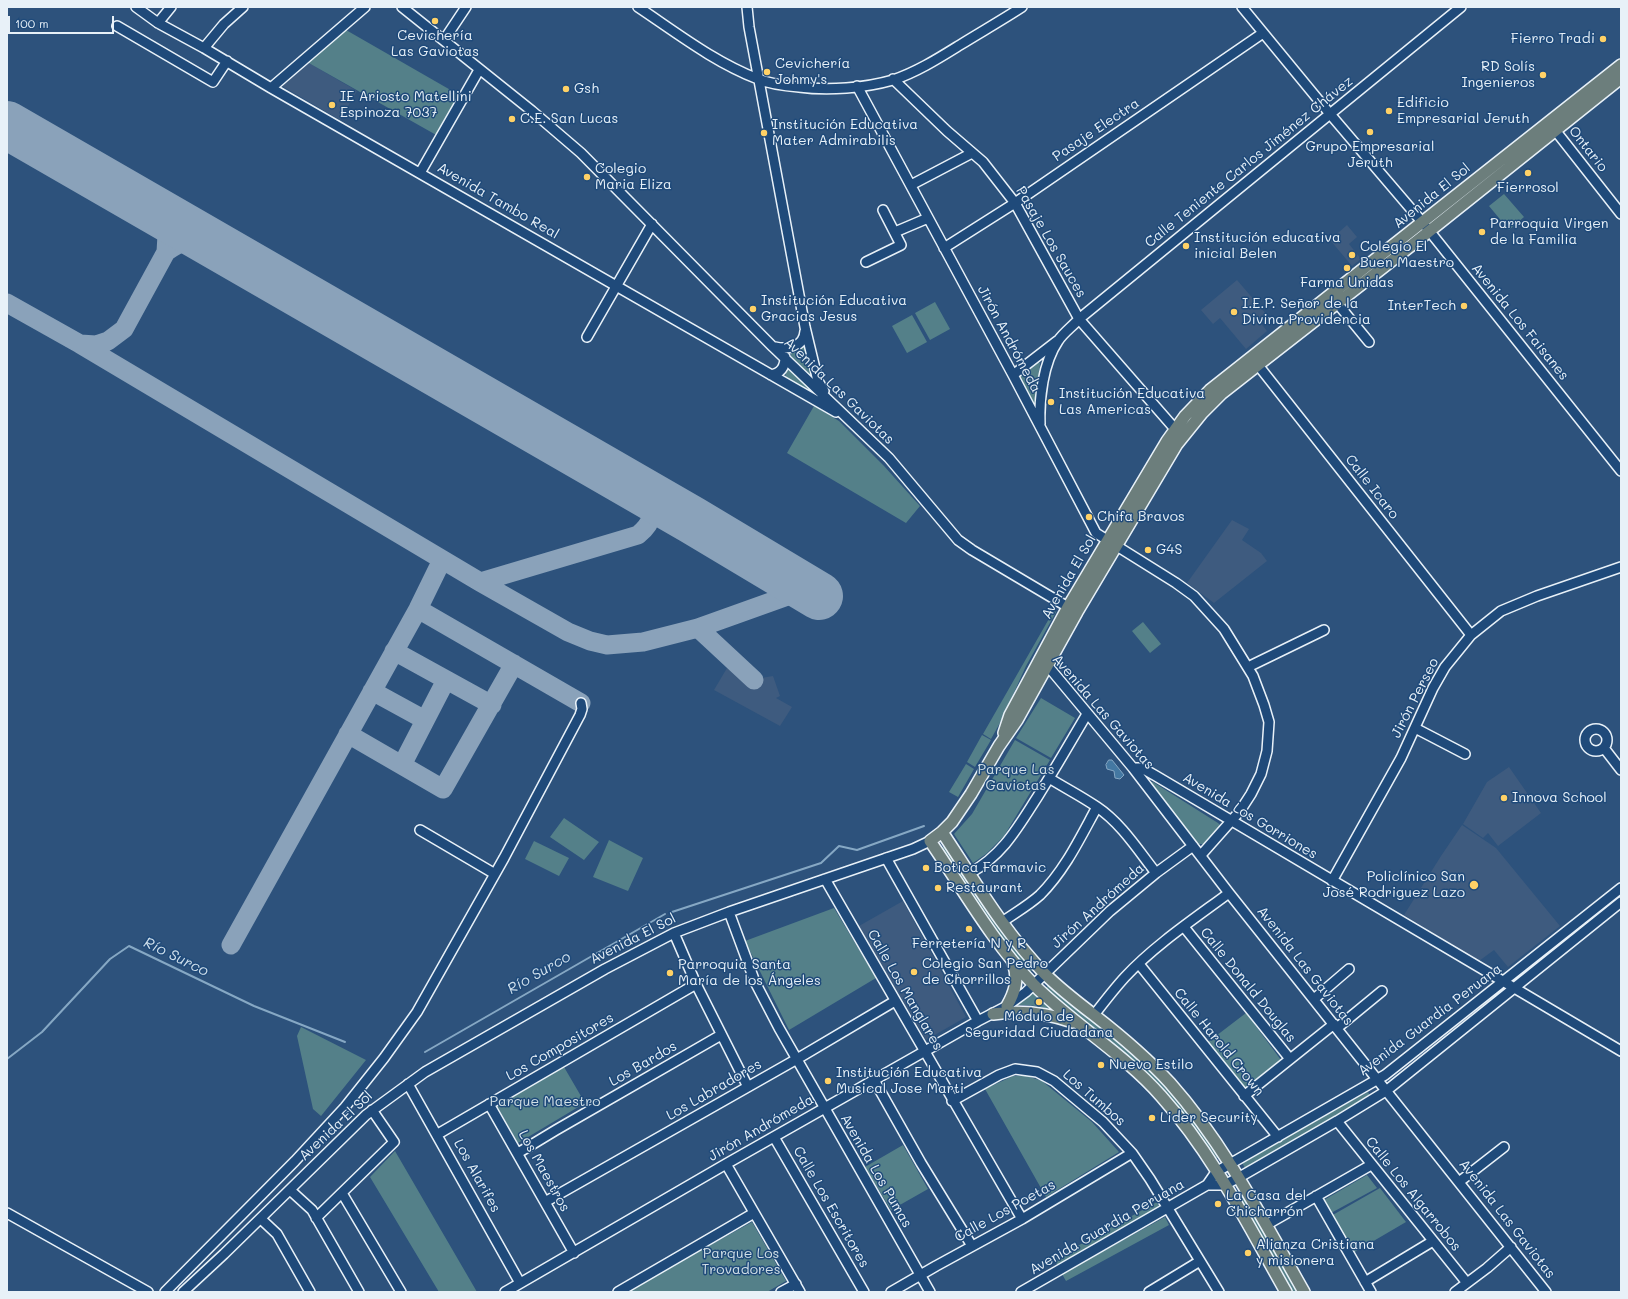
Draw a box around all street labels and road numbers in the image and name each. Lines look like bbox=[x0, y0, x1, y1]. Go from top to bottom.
street label: Calle Teniente Carlos Jiménez Chávez bbox=[1142, 73, 1356, 251]
street label: Pasaje Electra bbox=[1049, 95, 1143, 165]
street label: Ontario bbox=[1565, 123, 1611, 175]
street label: Avenida Tambo Real bbox=[434, 159, 562, 243]
street label: Avenida El Sol bbox=[1390, 160, 1474, 232]
street label: Pasaje Los Sauces bbox=[1012, 183, 1090, 301]
street label: Avenida Los Faisanes bbox=[1468, 260, 1572, 384]
street label: Jirón Andrómeda bbox=[974, 283, 1044, 395]
street label: Avenida Las Gaviotas bbox=[780, 334, 898, 448]
street label: Calle Icaro bbox=[1342, 451, 1402, 523]
street label: Avenida El Sol bbox=[1038, 532, 1100, 622]
street label: Avenida Las Gaviotas bbox=[1049, 651, 1157, 773]
street label: Jirón Perseo bbox=[1388, 655, 1442, 741]
street label: Avenida Los Gorriones bbox=[1180, 769, 1320, 863]
street label: Jirón Andrómeda bbox=[1048, 860, 1148, 952]
street label: Avenida Las Gaviotas bbox=[1253, 903, 1357, 1029]
street label: Avenida El Sol bbox=[587, 910, 679, 968]
street label: Calle Donald Douglas bbox=[1197, 924, 1299, 1046]
street label: Calle Los Manglares bbox=[864, 927, 946, 1053]
street label: Avenida Guardia Peruana bbox=[1355, 960, 1505, 1080]
street label: Calle Harold Crown bbox=[1170, 985, 1268, 1099]
street label: Los Compositores bbox=[503, 1009, 617, 1085]
street label: Los Bardos bbox=[606, 1038, 680, 1090]
street label: Los Labradores bbox=[663, 1056, 765, 1124]
street label: Los Tumbos bbox=[1059, 1066, 1129, 1130]
street label: Avenida El Sol bbox=[296, 1088, 376, 1164]
street label: Jirón Andrómeda bbox=[705, 1091, 817, 1165]
street label: Avenida Los Pumas bbox=[837, 1111, 915, 1231]
street label: Los Maestros bbox=[515, 1127, 573, 1215]
street label: Calle Los Algarrobos bbox=[1362, 1133, 1464, 1255]
street label: Los Alarifes bbox=[450, 1136, 504, 1216]
street label: Calle Los Escritores bbox=[789, 1143, 873, 1271]
street label: Avenida Las Gaviotas bbox=[1455, 1156, 1559, 1282]
street label: Calle Los Poetas bbox=[951, 1176, 1059, 1246]
street label: Avenida Guardia Peruana bbox=[1027, 1176, 1187, 1278]

